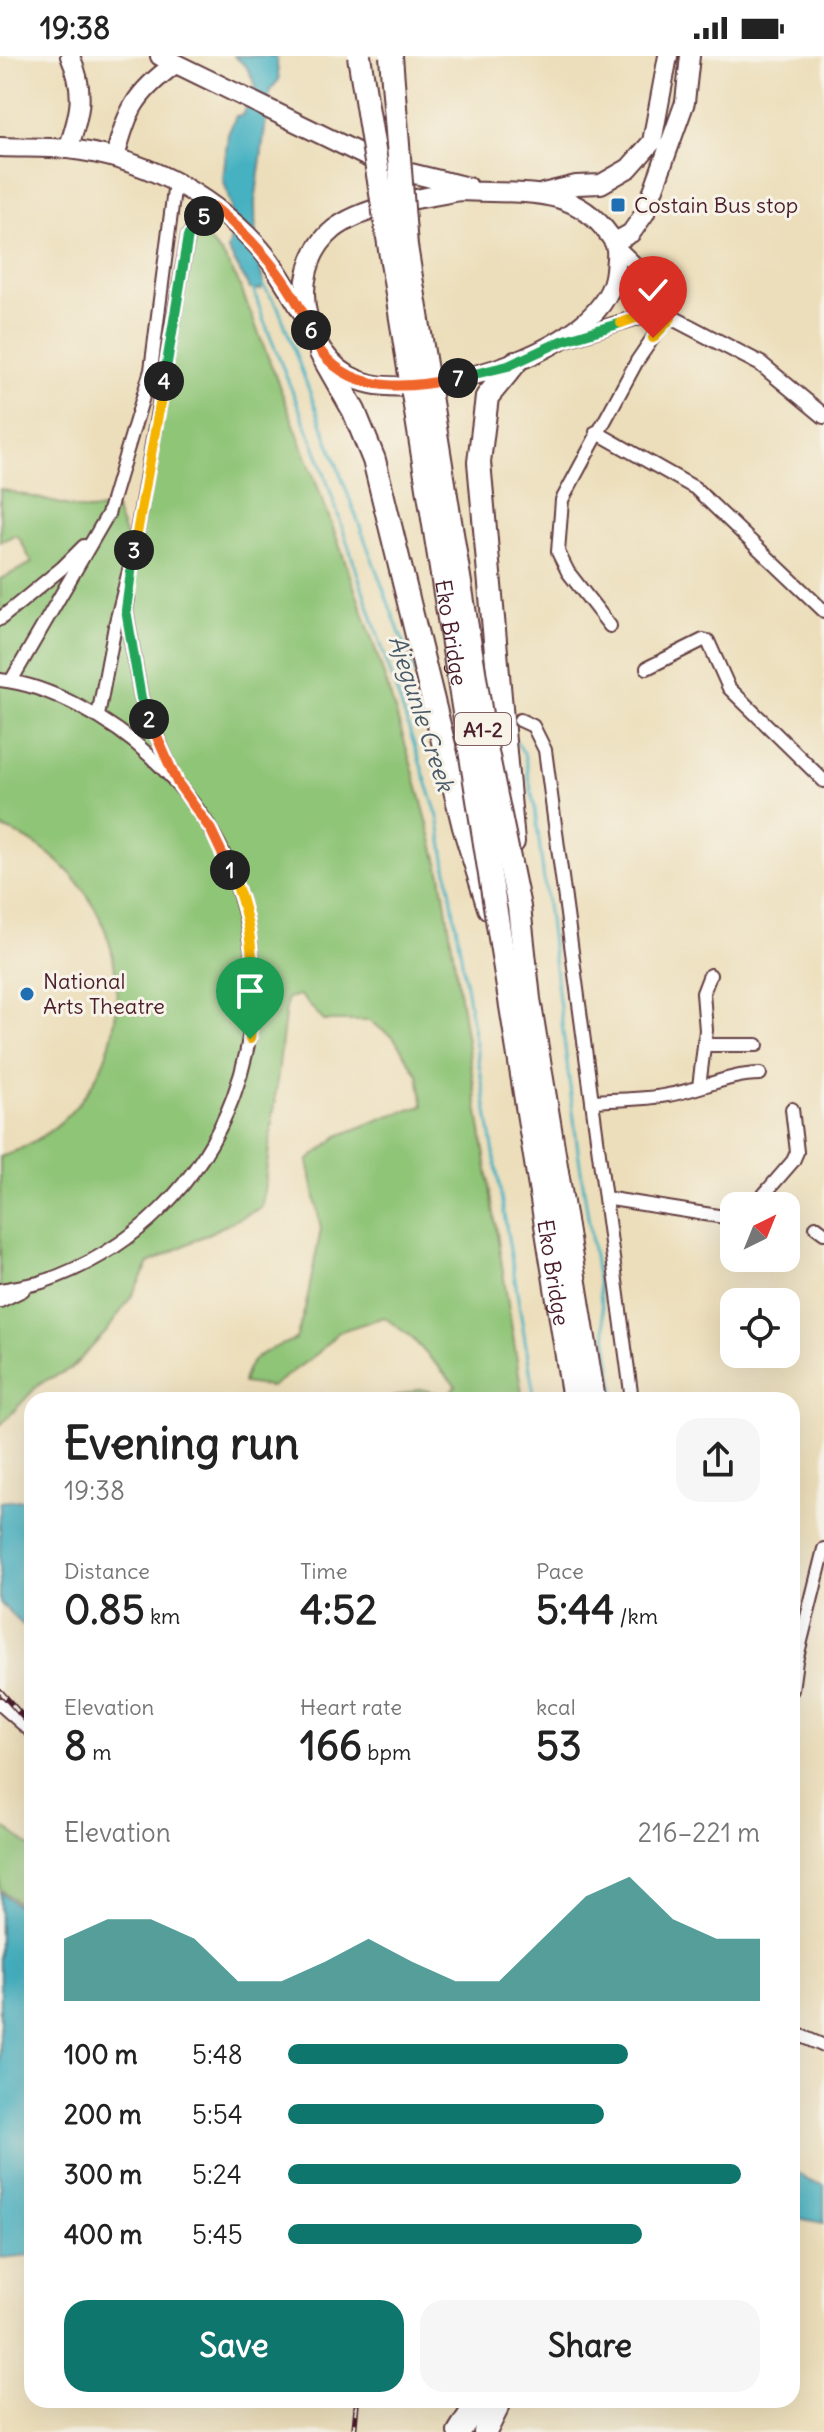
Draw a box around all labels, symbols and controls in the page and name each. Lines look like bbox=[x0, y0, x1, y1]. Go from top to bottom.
text: 19:38 bbox=[40, 9, 110, 47]
place label: Costain Bus stop bbox=[634, 191, 798, 219]
pin: 5 bbox=[184, 196, 224, 236]
marker: Costain Bus stop bbox=[609, 196, 627, 214]
text: 5 bbox=[198, 202, 210, 230]
pin bbox=[619, 256, 687, 338]
icon: check bbox=[631, 268, 675, 312]
pin: 6 bbox=[291, 310, 331, 350]
text: 6 bbox=[305, 316, 317, 344]
pin: 7 bbox=[438, 358, 478, 398]
pin: 4 bbox=[144, 361, 184, 401]
text: 7 bbox=[453, 364, 463, 392]
text: 4 bbox=[158, 367, 170, 395]
pin: 3 bbox=[114, 530, 154, 570]
text: 3 bbox=[128, 536, 140, 564]
street label: Eko Bridge bbox=[429, 578, 474, 688]
water label: Ajegunle Creek bbox=[383, 631, 462, 796]
pin: 2 bbox=[129, 699, 169, 739]
text: 2 bbox=[143, 705, 155, 733]
road number: A1-2 bbox=[455, 713, 511, 745]
pin: 1 bbox=[210, 850, 250, 890]
text: 1 bbox=[226, 856, 234, 884]
pin bbox=[216, 957, 284, 1039]
place label: National Arts Theatre bbox=[43, 967, 165, 1020]
icon: arrive bbox=[228, 969, 272, 1013]
marker: National Arts Theatre bbox=[18, 985, 36, 1003]
north arrow bbox=[720, 1192, 800, 1272]
map controls bbox=[720, 1192, 800, 1368]
street label: Eko Bridge bbox=[531, 1217, 576, 1328]
button: locate bbox=[720, 1288, 800, 1368]
text: Evening run bbox=[64, 1416, 299, 1471]
button: share bbox=[676, 1418, 760, 1502]
text: 19:38 bbox=[64, 1474, 125, 1507]
text: Distance bbox=[64, 1557, 150, 1585]
text: Time bbox=[300, 1557, 348, 1585]
text: Pace bbox=[536, 1557, 584, 1585]
text: 0.85 bbox=[64, 1585, 145, 1635]
text: 4:52 bbox=[300, 1585, 377, 1635]
text: 5:44 bbox=[536, 1585, 614, 1635]
text: km bbox=[145, 1602, 180, 1630]
text: /km bbox=[614, 1602, 658, 1630]
text: Elevation bbox=[64, 1693, 154, 1721]
text: Heart rate bbox=[300, 1693, 402, 1721]
text: kcal bbox=[536, 1693, 576, 1721]
text: 8 bbox=[64, 1721, 87, 1771]
text: 166 bbox=[300, 1721, 362, 1771]
text: 53 bbox=[536, 1721, 582, 1771]
text: m bbox=[87, 1738, 112, 1766]
text: bpm bbox=[362, 1738, 411, 1766]
text: Elevation bbox=[64, 1816, 171, 1849]
text: 216–221 m bbox=[638, 1816, 760, 1849]
text: 100 m bbox=[64, 2038, 138, 2071]
text: 5:48 bbox=[192, 2038, 243, 2071]
text: 200 m bbox=[64, 2098, 141, 2131]
text: 5:54 bbox=[192, 2098, 243, 2131]
text: 300 m bbox=[64, 2158, 142, 2191]
text: 5:24 bbox=[192, 2158, 242, 2191]
text: 400 m bbox=[64, 2218, 142, 2251]
text: 5:45 bbox=[192, 2218, 243, 2251]
button: Save bbox=[64, 2300, 404, 2392]
button: Share bbox=[420, 2300, 760, 2392]

